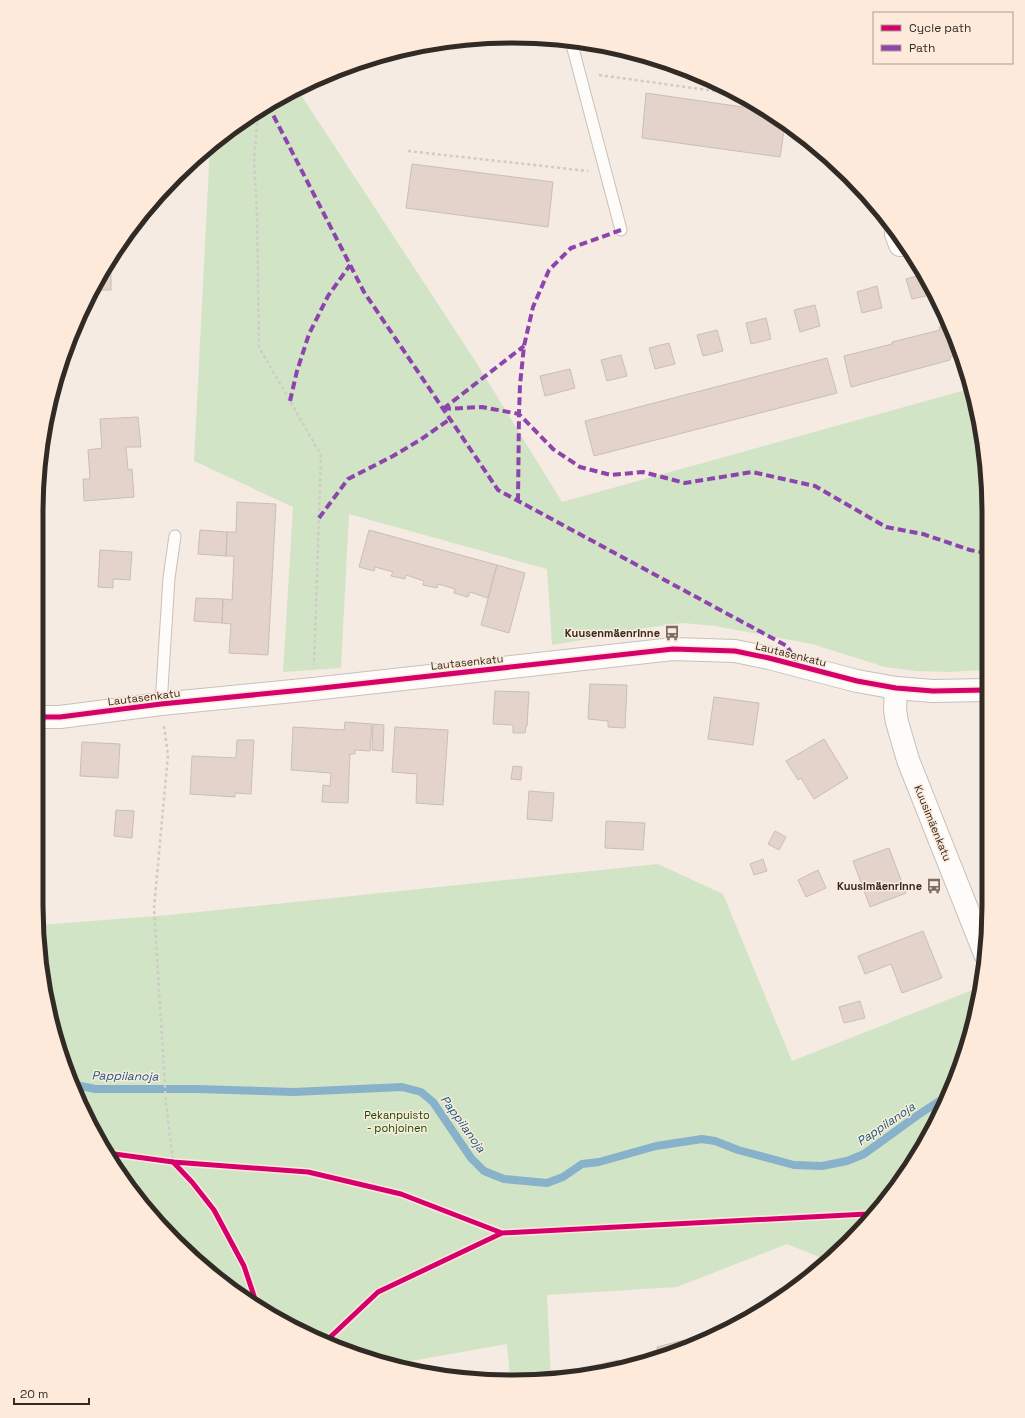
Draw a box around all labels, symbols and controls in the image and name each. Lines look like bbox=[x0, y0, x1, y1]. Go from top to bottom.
legend bbox=[873, 12, 1013, 64]
text: Cycle path bbox=[909, 20, 971, 36]
text: Path bbox=[909, 40, 935, 56]
bus stop icon: Kuusenmäenrinne bbox=[663, 624, 681, 642]
place label: Kuusenmäenrinne bbox=[565, 626, 660, 640]
street label: Lautasenkatu bbox=[754, 638, 828, 670]
street label: Lautasenkatu bbox=[430, 651, 504, 673]
street label: Lautasenkatu bbox=[107, 686, 181, 708]
street label: Kuusimäenkatu bbox=[911, 783, 955, 863]
bus stop icon: Kuusimäenrinne bbox=[925, 877, 943, 895]
place label: Kuusimäenrinne bbox=[837, 879, 922, 893]
water label: Pappilanoja bbox=[91, 1067, 159, 1085]
water label: Pappilanoja bbox=[437, 1092, 489, 1156]
water label: Pappilanoja bbox=[854, 1099, 918, 1149]
park label: Pekanpuisto - pohjoinen bbox=[364, 1108, 430, 1135]
scale bar bbox=[14, 1380, 89, 1406]
text: 20 m bbox=[20, 1386, 48, 1402]

